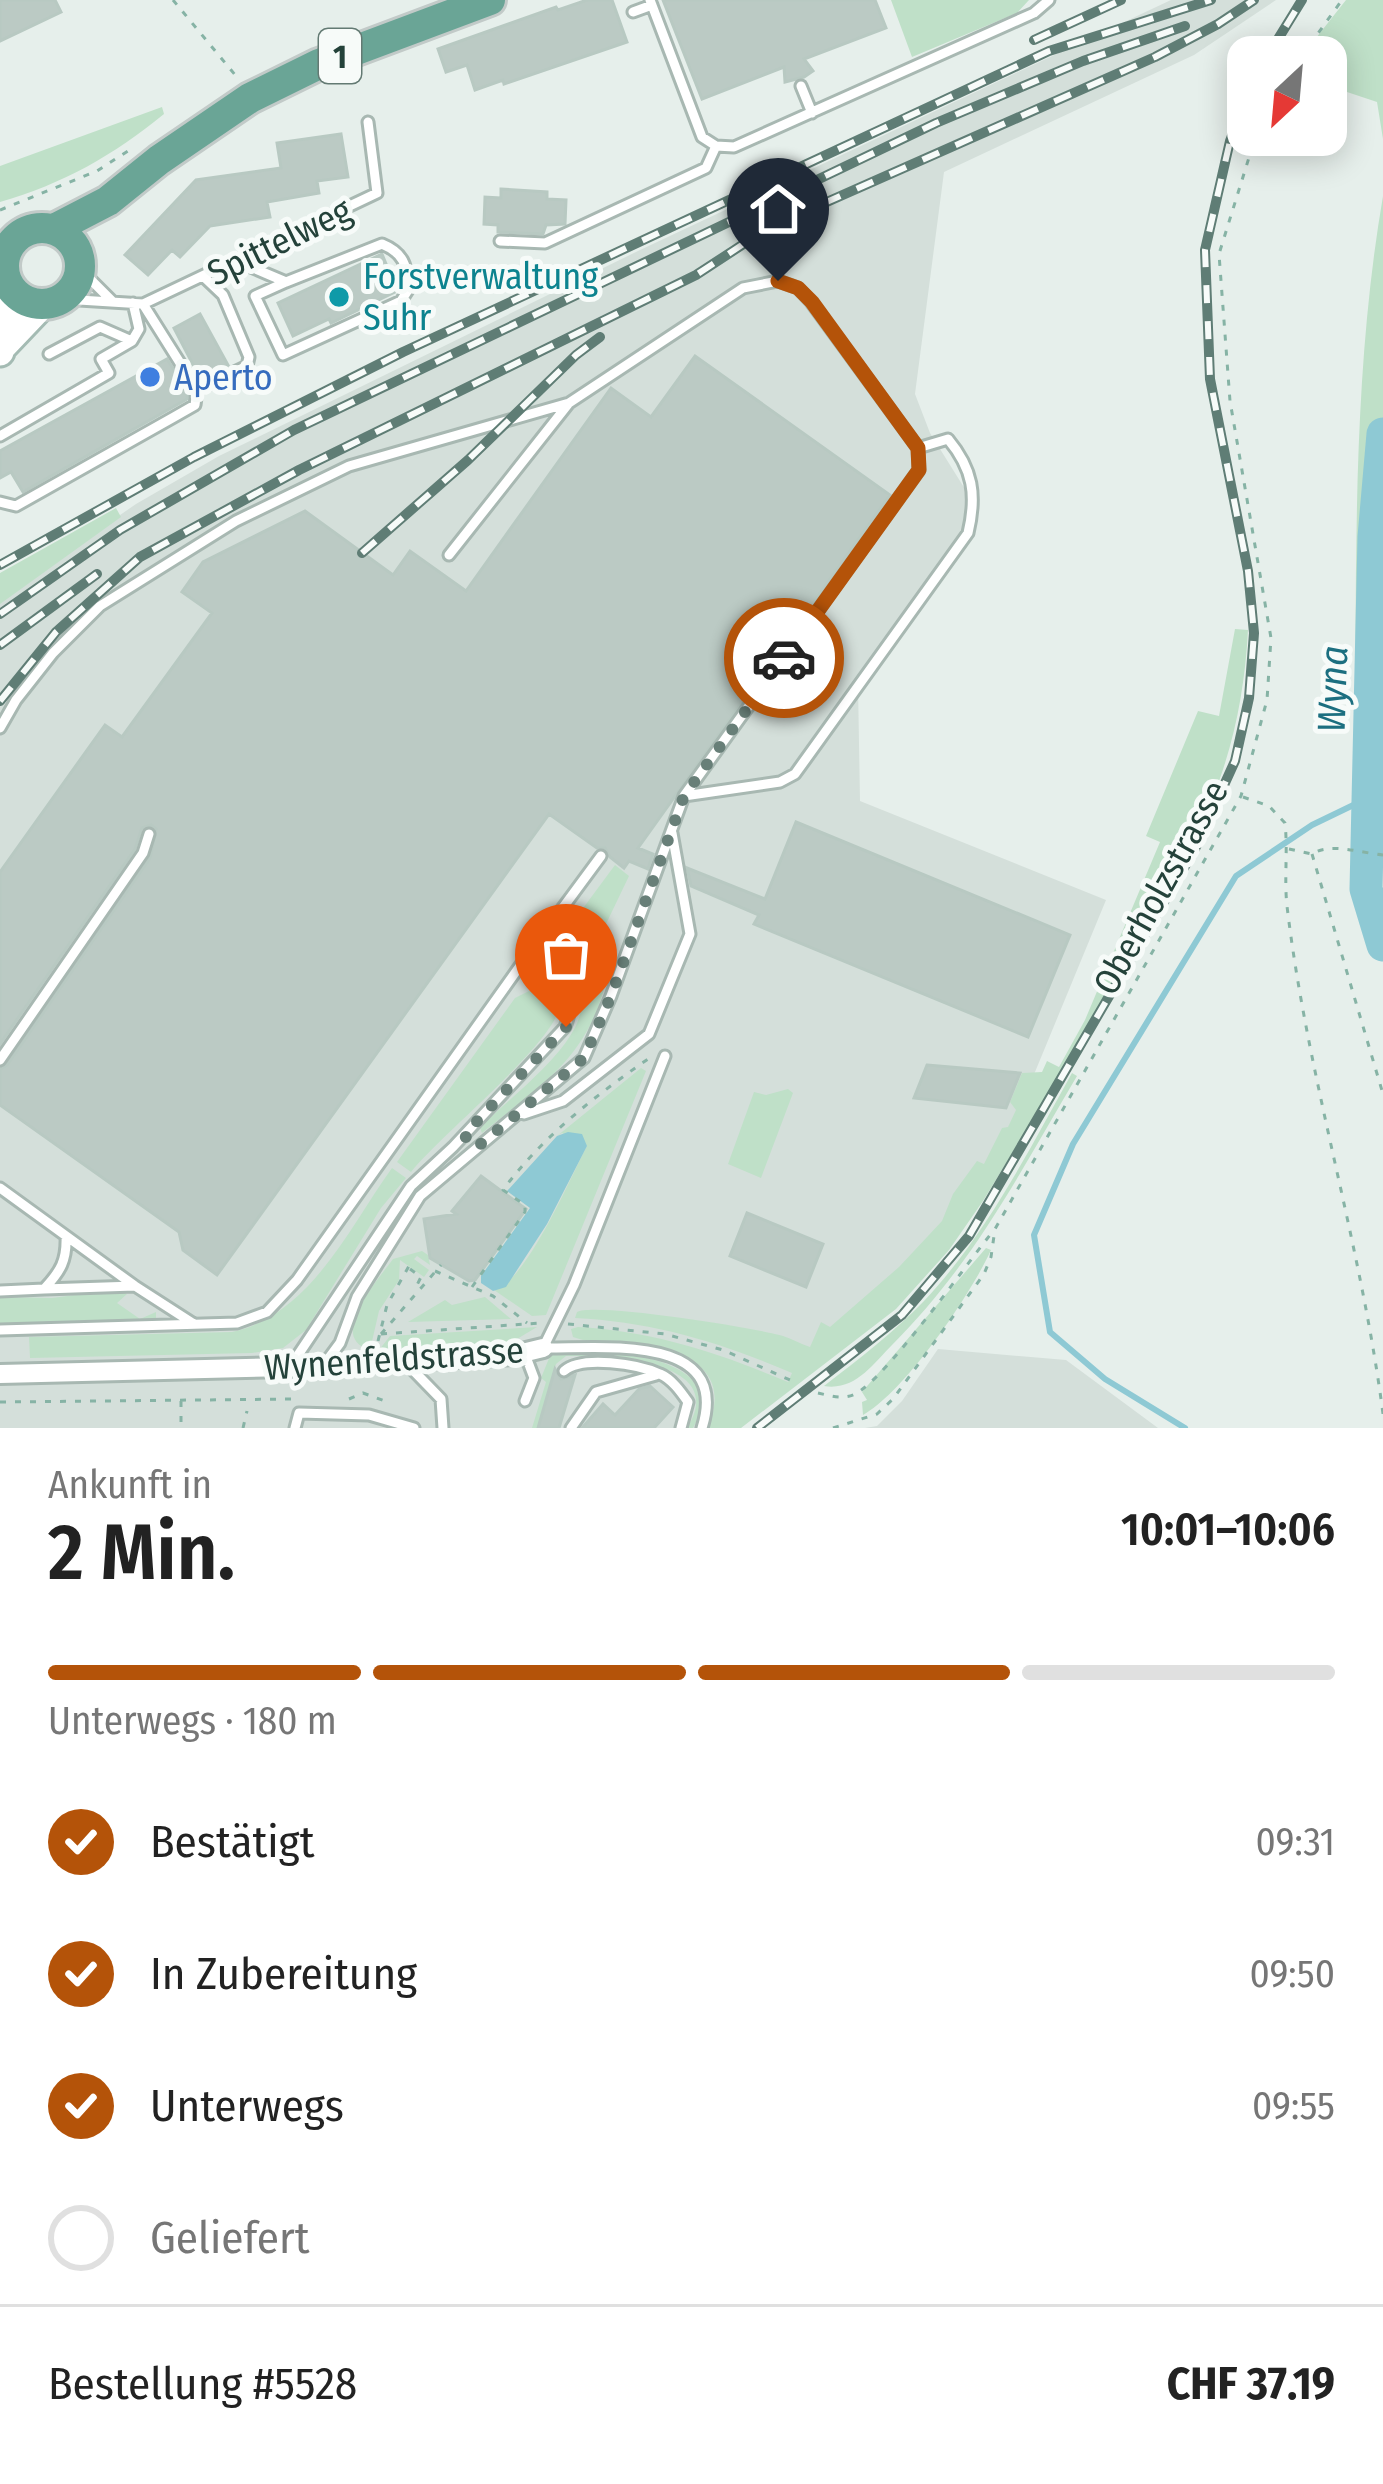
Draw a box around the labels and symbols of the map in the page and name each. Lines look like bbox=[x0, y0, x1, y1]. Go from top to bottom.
road number: 1 bbox=[319, 29, 361, 83]
north arrow bbox=[1227, 36, 1347, 156]
pin bbox=[727, 158, 829, 281]
street label: Spittelweg bbox=[200, 188, 359, 296]
place label: Forstverwaltung Suhr bbox=[363, 255, 598, 340]
marker: Forstverwaltung Suhr bbox=[326, 284, 352, 310]
place label: Aperto bbox=[174, 356, 273, 400]
marker: Aperto bbox=[137, 364, 163, 390]
courier bbox=[724, 598, 844, 718]
water label: Wyna bbox=[1308, 645, 1358, 733]
street label: Oberholzstrasse bbox=[1084, 773, 1238, 1002]
pin bbox=[515, 904, 617, 1027]
street label: Wynenfeldstrasse bbox=[263, 1328, 525, 1390]

